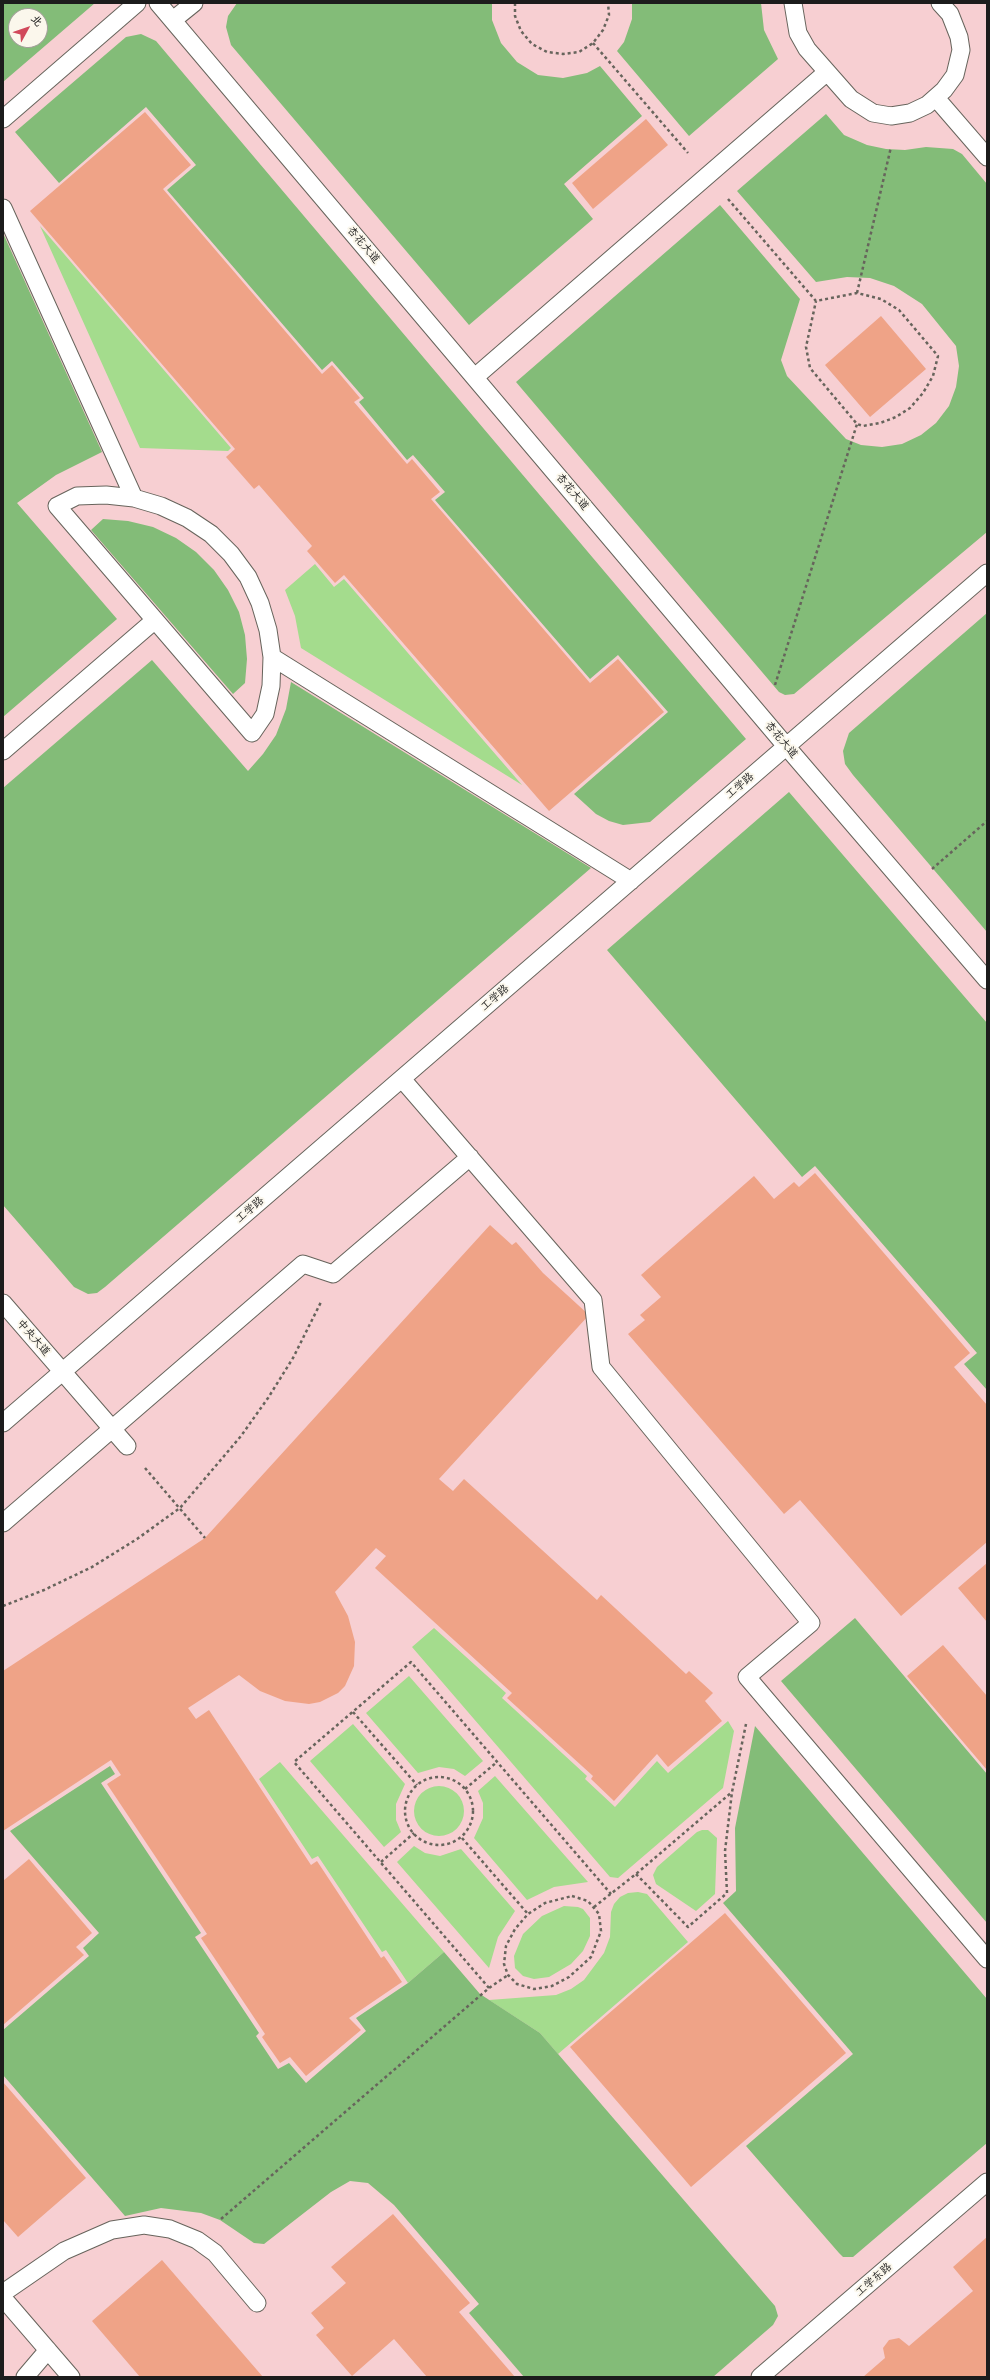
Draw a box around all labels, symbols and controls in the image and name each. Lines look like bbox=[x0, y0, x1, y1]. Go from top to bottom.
north arrow bbox=[8, 8, 48, 48]
text: 北 bbox=[26, 10, 48, 31]
street label: 杏花大道 bbox=[344, 224, 382, 266]
street label: 杏花大道 bbox=[553, 471, 591, 513]
street label: 杏花大道 bbox=[762, 719, 800, 761]
street label: 工学路 bbox=[723, 770, 757, 802]
street label: 工学路 bbox=[478, 982, 512, 1014]
street label: 工学路 bbox=[233, 1194, 267, 1226]
street label: 中央大道 bbox=[14, 1317, 52, 1359]
street label: 工学东路 bbox=[853, 2261, 895, 2299]

